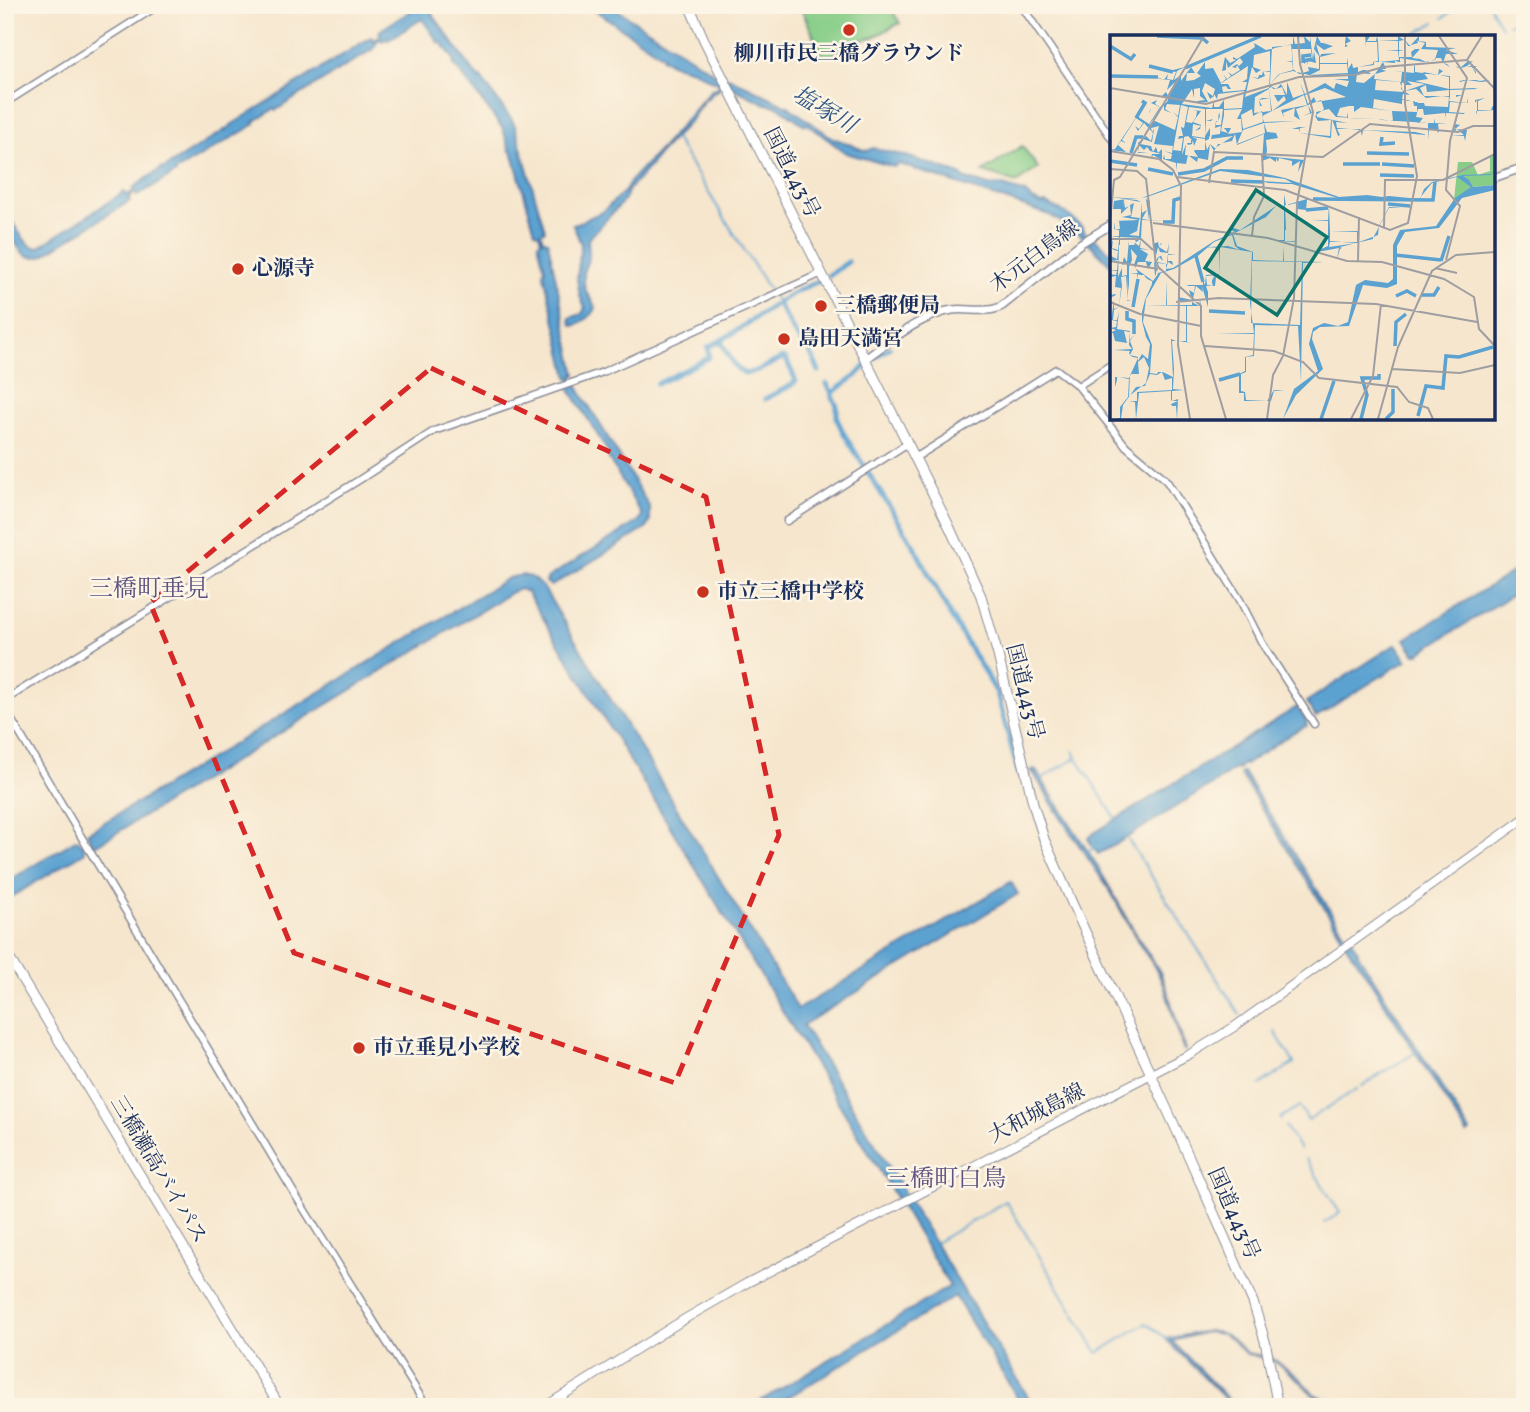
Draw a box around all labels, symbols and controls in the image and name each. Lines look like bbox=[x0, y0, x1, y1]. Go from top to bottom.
marker: 柳川市民三橋グラウンド bbox=[841, 22, 857, 38]
inset map bbox=[1110, 35, 1495, 420]
place label: 柳川市民三橋グラウンド bbox=[734, 40, 965, 69]
water label: 塩塚川 bbox=[786, 80, 864, 144]
street label: 国道443号 bbox=[756, 123, 826, 223]
street label: 木元白鳥線 bbox=[984, 214, 1086, 300]
place label: 心源寺 bbox=[252, 255, 315, 284]
marker: 心源寺 bbox=[230, 261, 246, 277]
place label: 三橋郵便局 bbox=[835, 292, 940, 321]
marker: 三橋郵便局 bbox=[813, 298, 829, 314]
place label: 島田天満宮 bbox=[798, 325, 903, 354]
marker: 島田天満宮 bbox=[776, 331, 792, 347]
district label: 三橋町垂見 bbox=[89, 573, 209, 607]
place label: 市立三橋中学校 bbox=[717, 578, 864, 607]
marker: 市立三橋中学校 bbox=[695, 584, 711, 600]
street label: 国道443号 bbox=[998, 641, 1050, 743]
place label: 市立垂見小学校 bbox=[373, 1034, 520, 1063]
marker: 市立垂見小学校 bbox=[351, 1040, 367, 1056]
street label: 大和城島線 bbox=[984, 1077, 1090, 1151]
street label: 三橋瀬高バイパス bbox=[102, 1091, 214, 1249]
district label: 三橋町白鳥 bbox=[886, 1163, 1006, 1197]
street label: 国道443号 bbox=[1200, 1163, 1266, 1265]

